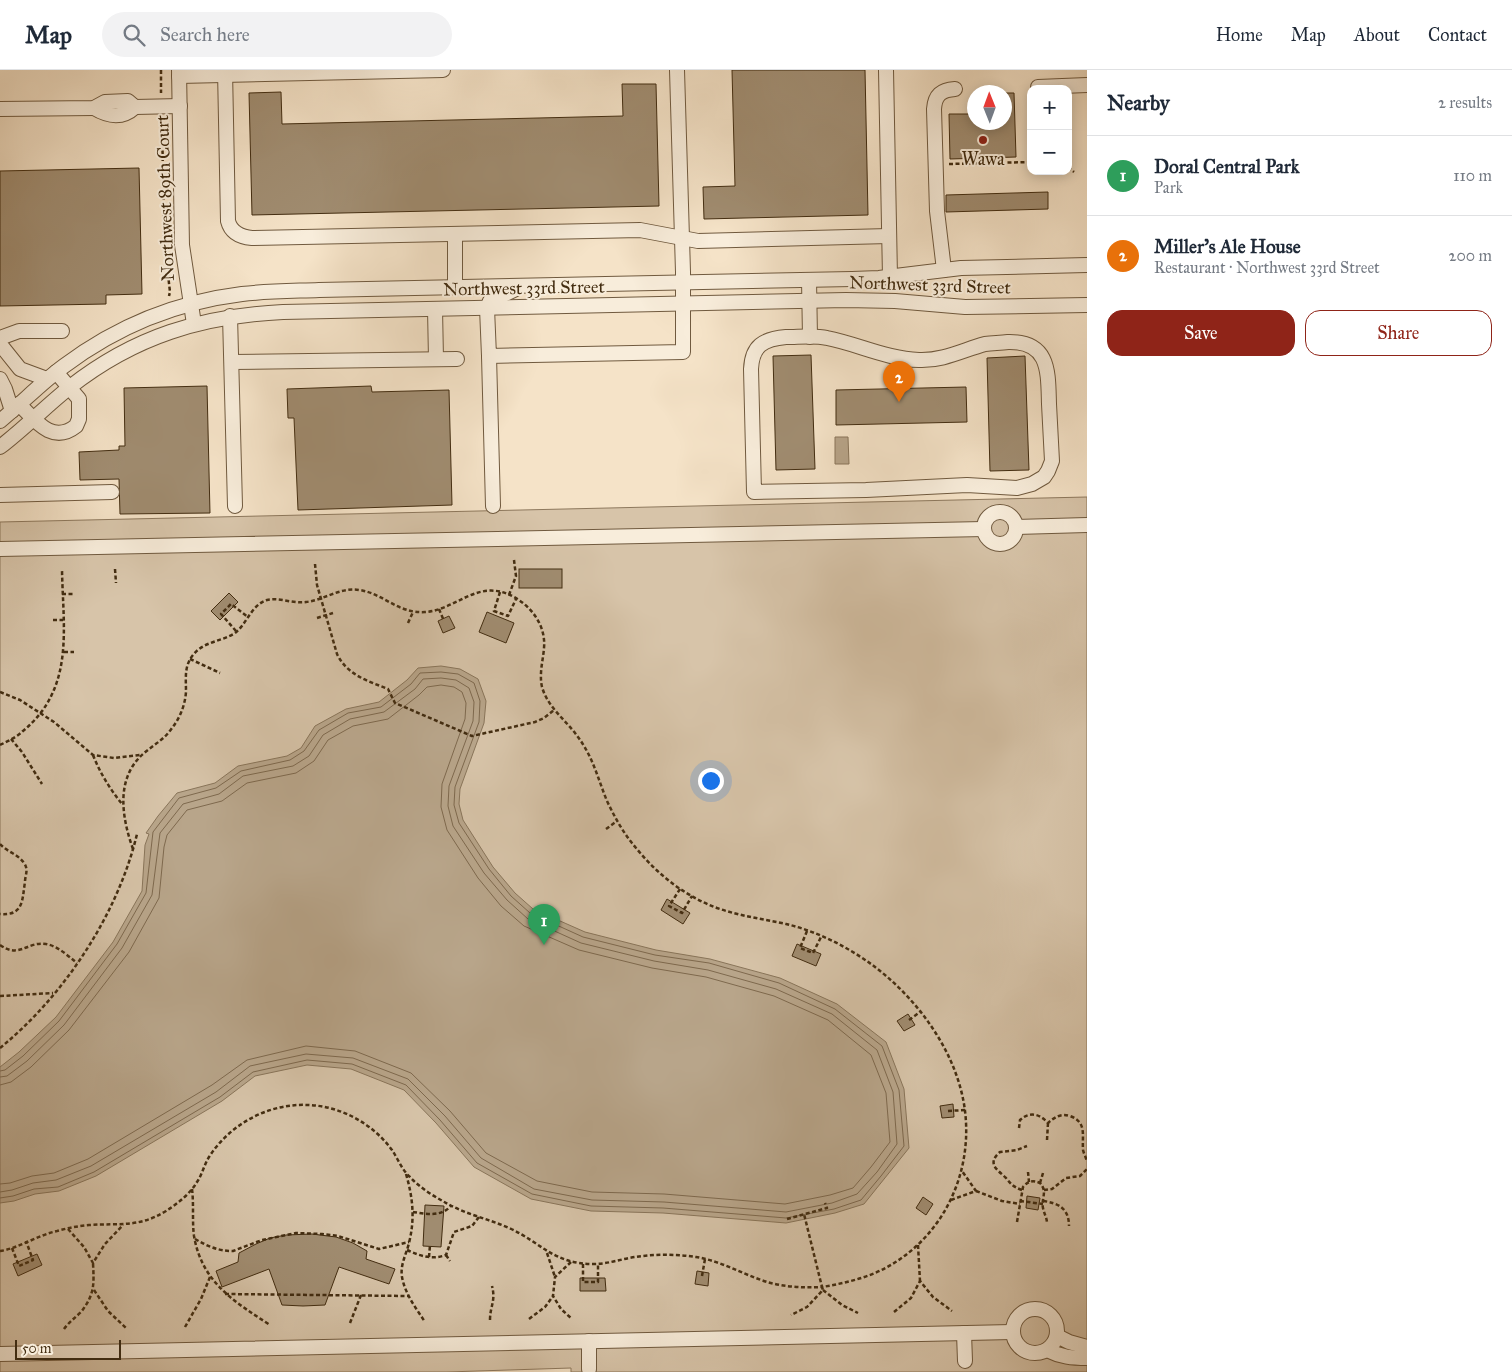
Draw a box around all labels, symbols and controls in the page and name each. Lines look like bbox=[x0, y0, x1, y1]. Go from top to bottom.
search box bbox=[102, 12, 452, 57]
text: Map bbox=[25, 20, 72, 50]
icon: search bbox=[120, 21, 148, 49]
text: Search here bbox=[160, 23, 250, 46]
text: Home bbox=[1216, 24, 1263, 46]
text: Map bbox=[1291, 24, 1326, 46]
text: About bbox=[1354, 24, 1400, 46]
text: Contact bbox=[1428, 24, 1487, 46]
north arrow bbox=[967, 85, 1012, 130]
map controls bbox=[1027, 85, 1072, 175]
button: + bbox=[1027, 85, 1072, 130]
text: Nearby bbox=[1107, 90, 1170, 116]
text: 2 results bbox=[1438, 93, 1492, 112]
street label: Northwest 89th Court bbox=[151, 114, 179, 282]
button: − bbox=[1027, 130, 1072, 175]
marker: Wawa bbox=[977, 134, 989, 146]
place label: Wawa bbox=[961, 148, 1005, 170]
text: Doral Central Park bbox=[1154, 155, 1300, 178]
text: 1 bbox=[1120, 166, 1126, 185]
text: 110 m bbox=[1453, 166, 1492, 185]
text: Park bbox=[1154, 178, 1183, 197]
text: Miller's Ale House bbox=[1154, 235, 1301, 258]
text: 2 bbox=[1119, 246, 1127, 265]
text: 200 m bbox=[1449, 246, 1492, 265]
text: Restaurant · Northwest 33rd Street bbox=[1154, 258, 1380, 277]
street label: Northwest 33rd Street bbox=[849, 271, 1012, 299]
street label: Northwest 33rd Street bbox=[443, 276, 606, 300]
button: Save bbox=[1107, 310, 1295, 356]
button: Share bbox=[1305, 310, 1492, 356]
pin: 2 bbox=[883, 361, 915, 402]
your location bbox=[698, 768, 724, 794]
pin: 1 bbox=[528, 904, 560, 945]
scale bar bbox=[15, 1337, 121, 1360]
text: 50 m bbox=[22, 1340, 51, 1357]

